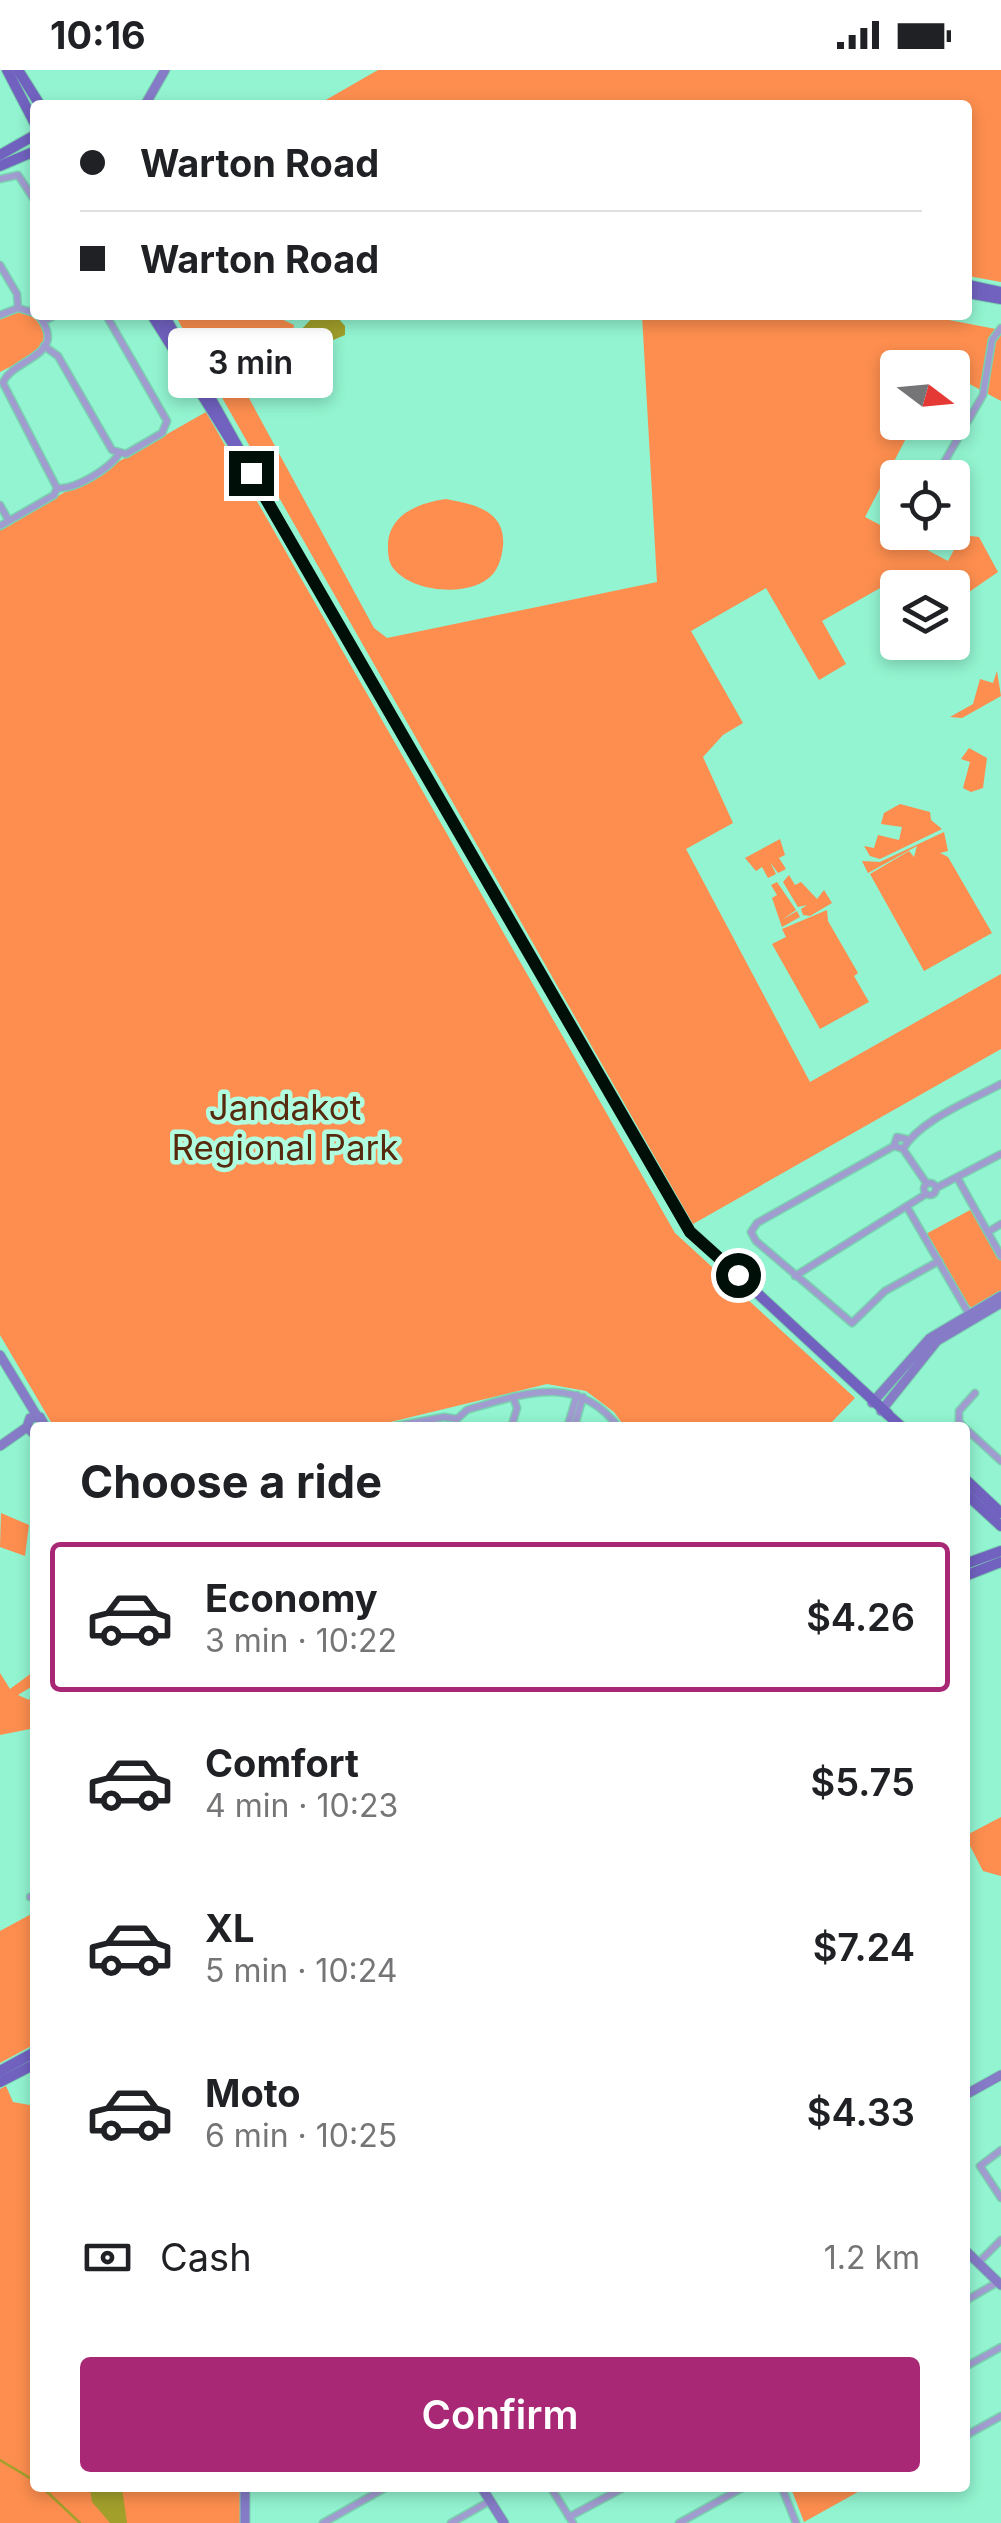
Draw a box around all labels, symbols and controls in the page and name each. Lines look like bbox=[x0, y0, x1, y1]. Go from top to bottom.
text: 10:16 bbox=[50, 12, 146, 58]
text: Warton Road bbox=[140, 140, 379, 186]
text: Warton Road bbox=[140, 236, 379, 282]
callout: 3 min bbox=[168, 328, 334, 398]
text: 3 min bbox=[208, 343, 293, 382]
north arrow bbox=[880, 350, 970, 440]
map controls bbox=[880, 350, 970, 660]
route end bbox=[229, 451, 274, 496]
button: locate bbox=[880, 460, 970, 550]
button: layers bbox=[880, 570, 970, 660]
park label: Jandakot Regional Park bbox=[172, 1086, 398, 1168]
route start bbox=[716, 1253, 761, 1298]
text: Choose a ride bbox=[80, 1454, 382, 1509]
icon: car bbox=[85, 1572, 175, 1662]
text: Economy bbox=[205, 1575, 378, 1621]
text: $4.26 bbox=[806, 1594, 915, 1640]
text: 3 min · 10:22 bbox=[205, 1621, 397, 1660]
icon: car bbox=[85, 1737, 175, 1827]
text: Comfort bbox=[205, 1740, 359, 1786]
text: $5.75 bbox=[811, 1759, 915, 1805]
text: 4 min · 10:23 bbox=[205, 1786, 398, 1825]
icon: car bbox=[85, 1902, 175, 1992]
text: XL bbox=[205, 1905, 255, 1951]
text: $7.24 bbox=[813, 1924, 915, 1970]
text: 5 min · 10:24 bbox=[205, 1951, 397, 1990]
icon: car bbox=[85, 2067, 175, 2157]
text: Moto bbox=[205, 2070, 301, 2116]
text: $4.33 bbox=[807, 2089, 915, 2135]
text: 6 min · 10:25 bbox=[205, 2116, 397, 2155]
icon: cash bbox=[80, 2230, 135, 2285]
text: Cash bbox=[160, 2234, 252, 2280]
text: 1.2 km bbox=[824, 2238, 920, 2277]
button: Confirm bbox=[80, 2357, 920, 2472]

